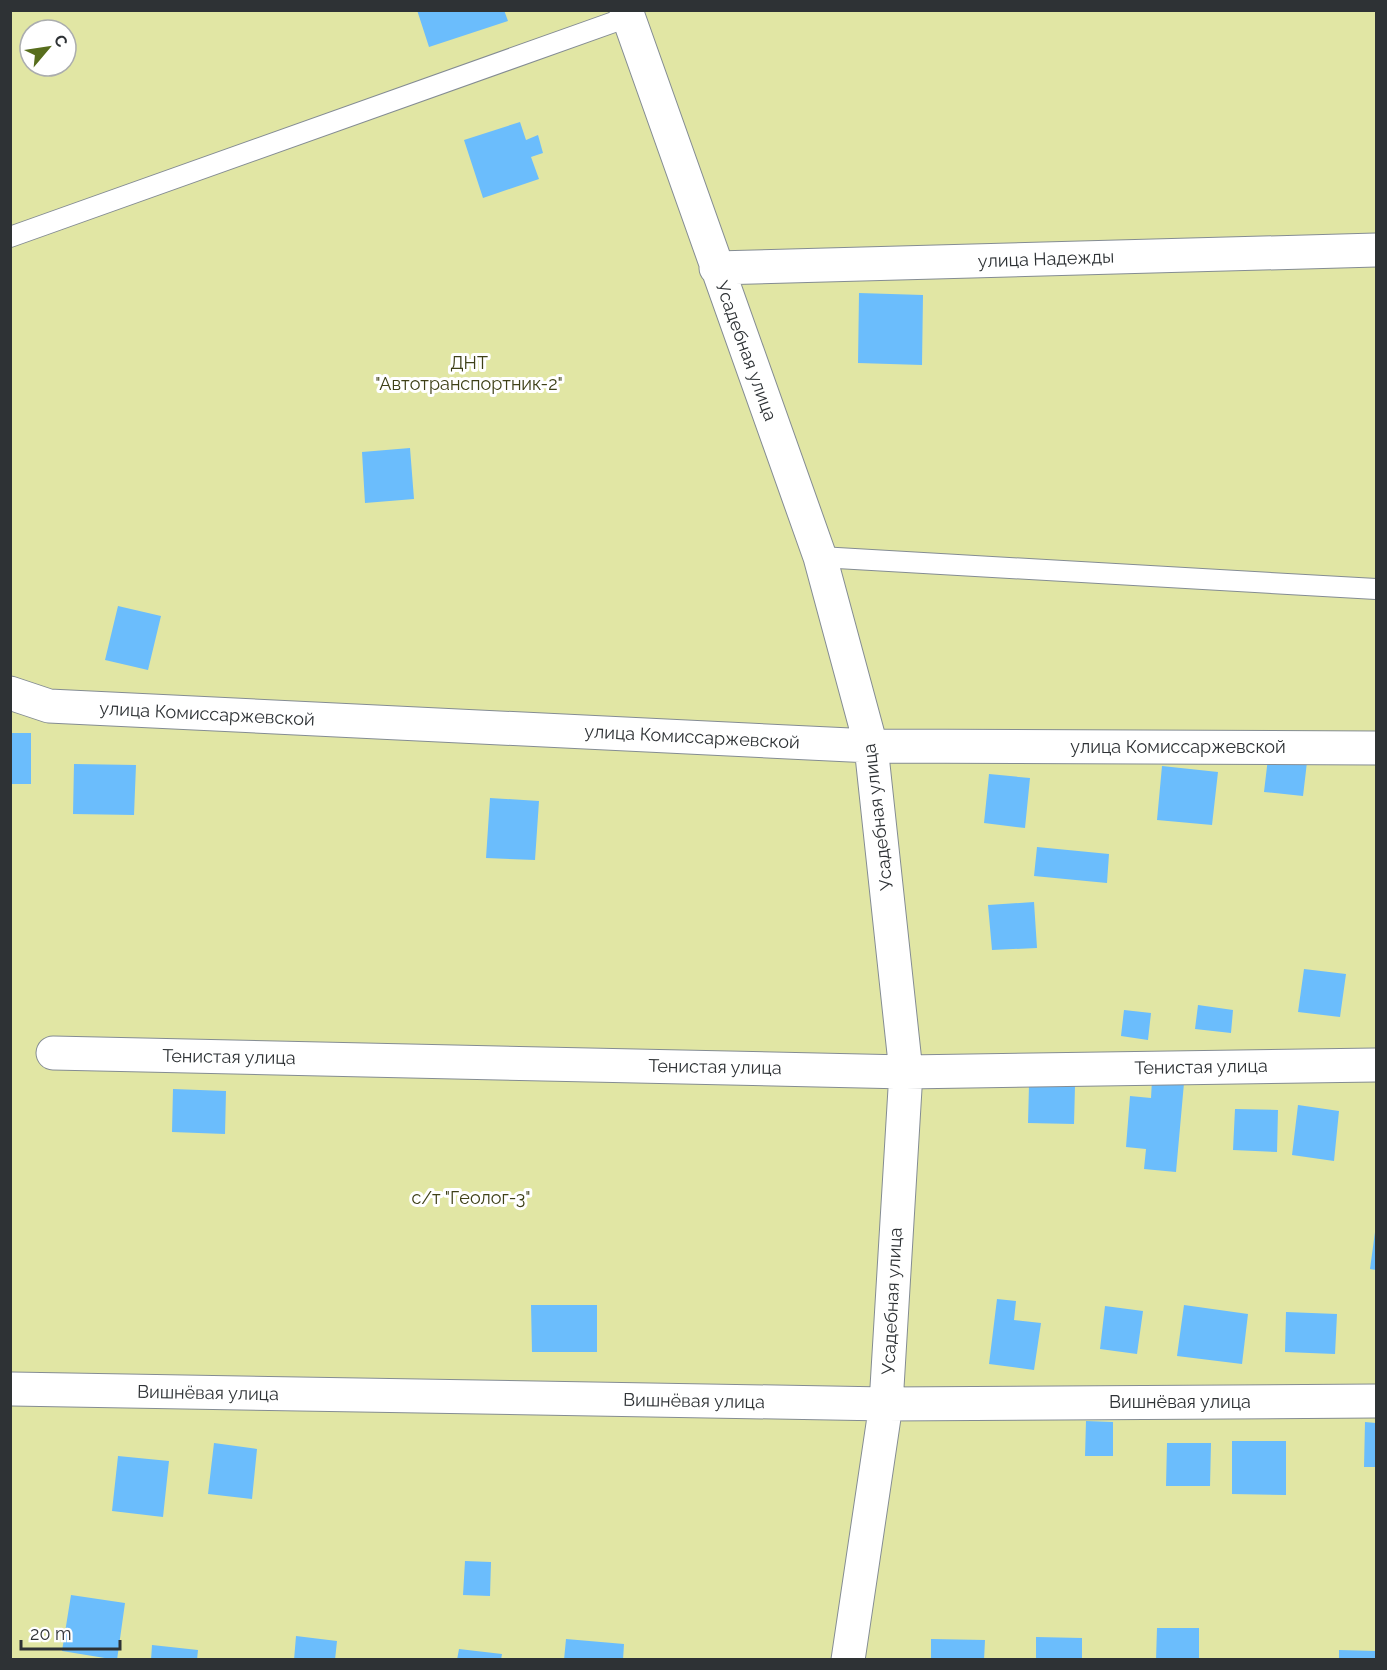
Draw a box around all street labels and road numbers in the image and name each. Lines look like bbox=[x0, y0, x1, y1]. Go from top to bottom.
street label: улица Надежды bbox=[977, 246, 1114, 271]
street label: Усадебная улица bbox=[711, 278, 782, 424]
street label: улица Комиссаржевской bbox=[99, 697, 315, 730]
street label: улица Комиссаржевской bbox=[584, 720, 800, 753]
street label: улица Комиссаржевской bbox=[1070, 736, 1286, 757]
street label: Усадебная улица bbox=[858, 743, 897, 891]
street label: Тенистая улица bbox=[162, 1045, 296, 1068]
street label: Тенистая улица bbox=[648, 1055, 782, 1078]
street label: Тенистая улица bbox=[1134, 1055, 1268, 1078]
street label: Усадебная улица bbox=[877, 1227, 906, 1375]
street label: Вишнёвая улица bbox=[137, 1381, 279, 1404]
street label: Вишнёвая улица bbox=[623, 1389, 765, 1412]
street label: Вишнёвая улица bbox=[1109, 1391, 1251, 1412]

